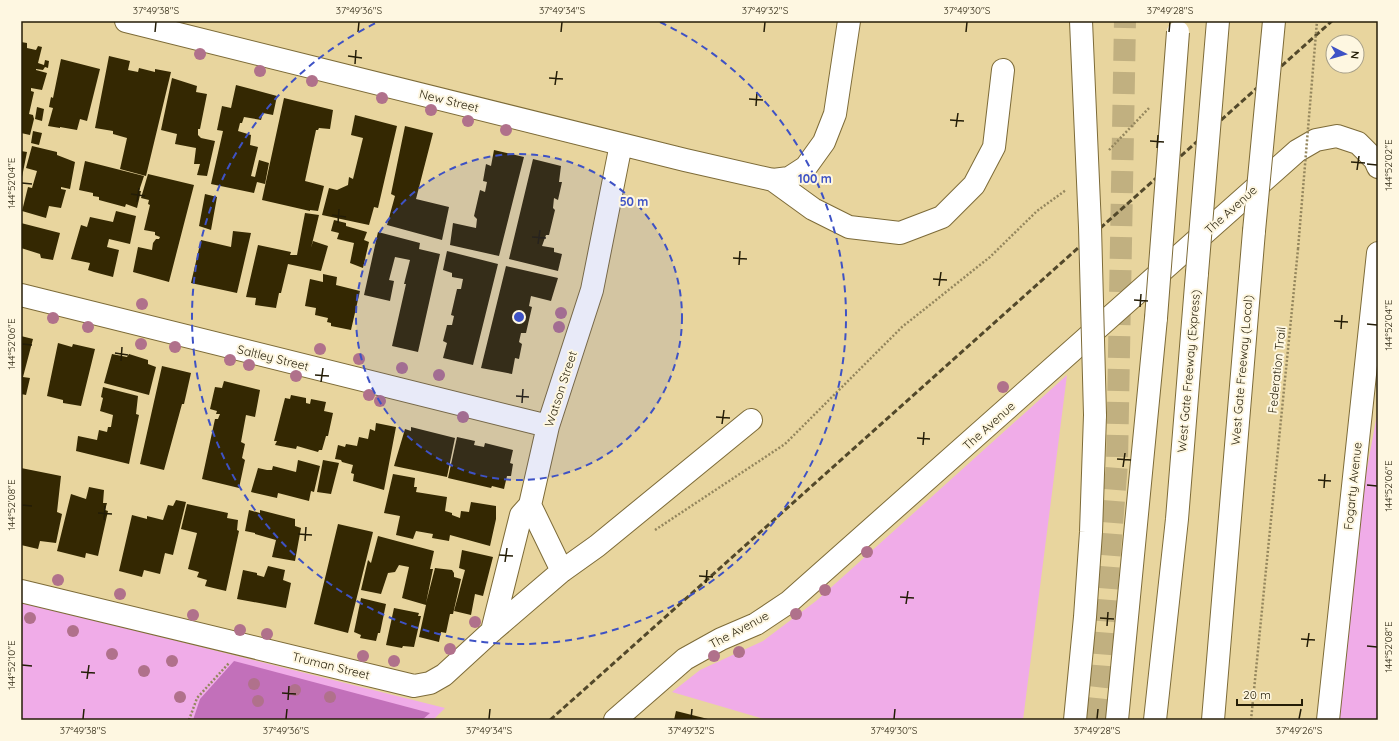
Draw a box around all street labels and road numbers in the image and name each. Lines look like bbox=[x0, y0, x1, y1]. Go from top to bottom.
street label: New Street bbox=[418, 86, 480, 115]
street label: The Avenue bbox=[1201, 182, 1260, 237]
street label: West Gate Freeway (Express) bbox=[1174, 289, 1203, 453]
street label: West Gate Freeway (Local) bbox=[1227, 294, 1256, 446]
street label: Federation Trail bbox=[1265, 326, 1289, 414]
street label: Saltley Street bbox=[236, 341, 310, 374]
street label: Watson Street bbox=[541, 349, 580, 429]
street label: The Avenue bbox=[959, 398, 1018, 453]
street label: Fogarty Avenue bbox=[1340, 441, 1365, 531]
street label: The Avenue bbox=[706, 608, 771, 651]
street label: Truman Street bbox=[291, 649, 371, 682]

